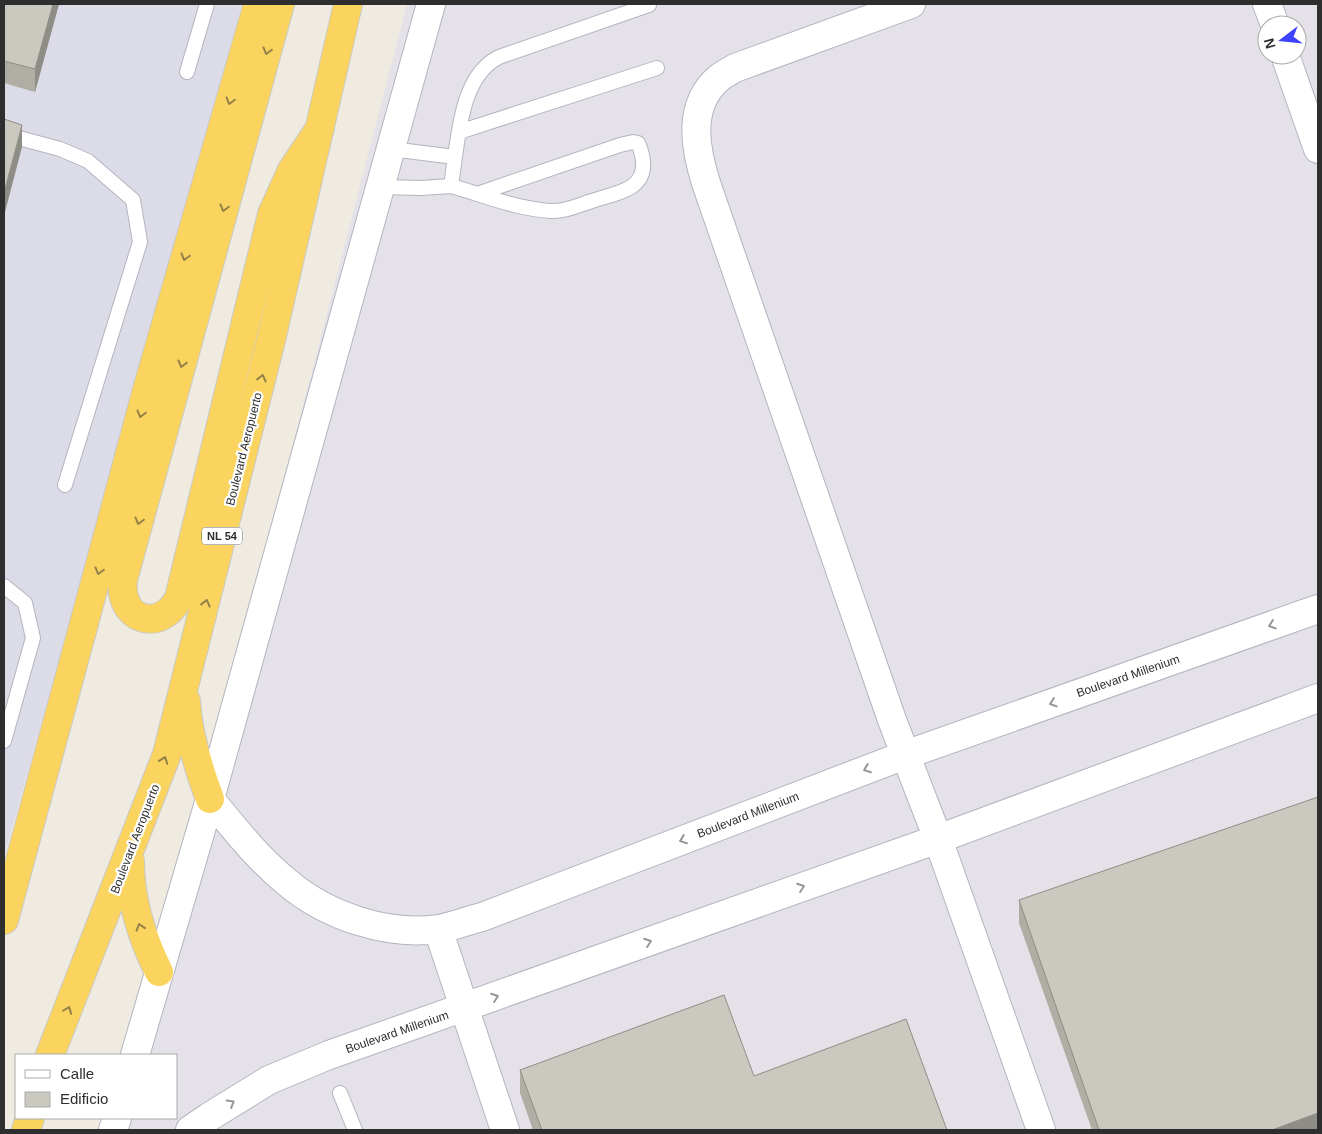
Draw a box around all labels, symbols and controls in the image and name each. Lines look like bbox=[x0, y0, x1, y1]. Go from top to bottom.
north arrow bbox=[1257, 15, 1307, 65]
text: N bbox=[1260, 37, 1279, 51]
one-way arrow bbox=[263, 46, 273, 54]
one-way arrow bbox=[225, 97, 236, 105]
one-way arrow bbox=[220, 203, 230, 211]
one-way arrow bbox=[181, 253, 191, 261]
one-way arrow bbox=[177, 360, 187, 368]
one-way arrow bbox=[256, 373, 267, 382]
street label: Boulevard Aeropuerto bbox=[223, 391, 265, 507]
one-way arrow bbox=[136, 409, 147, 418]
one-way arrow bbox=[134, 516, 144, 525]
road number: NL 54 bbox=[202, 528, 242, 544]
one-way arrow bbox=[94, 566, 104, 574]
one-way arrow bbox=[200, 599, 211, 608]
one-way arrow bbox=[1269, 619, 1277, 629]
street label: Boulevard Millenium bbox=[1075, 652, 1181, 700]
one-way arrow bbox=[1049, 697, 1058, 707]
one-way arrow bbox=[158, 757, 168, 765]
one-way arrow bbox=[863, 763, 872, 773]
street label: Boulevard Aeropuerto bbox=[108, 782, 162, 896]
street label: Boulevard Millenium bbox=[695, 789, 801, 841]
one-way arrow bbox=[679, 834, 687, 844]
one-way arrow bbox=[796, 883, 804, 893]
one-way arrow bbox=[136, 923, 146, 932]
one-way arrow bbox=[643, 938, 651, 948]
one-way arrow bbox=[490, 993, 498, 1003]
one-way arrow bbox=[62, 1006, 72, 1015]
street label: Boulevard Millenium bbox=[344, 1008, 450, 1056]
legend bbox=[15, 1054, 178, 1119]
text: Calle bbox=[60, 1065, 94, 1082]
text: Edificio bbox=[60, 1090, 108, 1107]
one-way arrow bbox=[226, 1100, 235, 1110]

